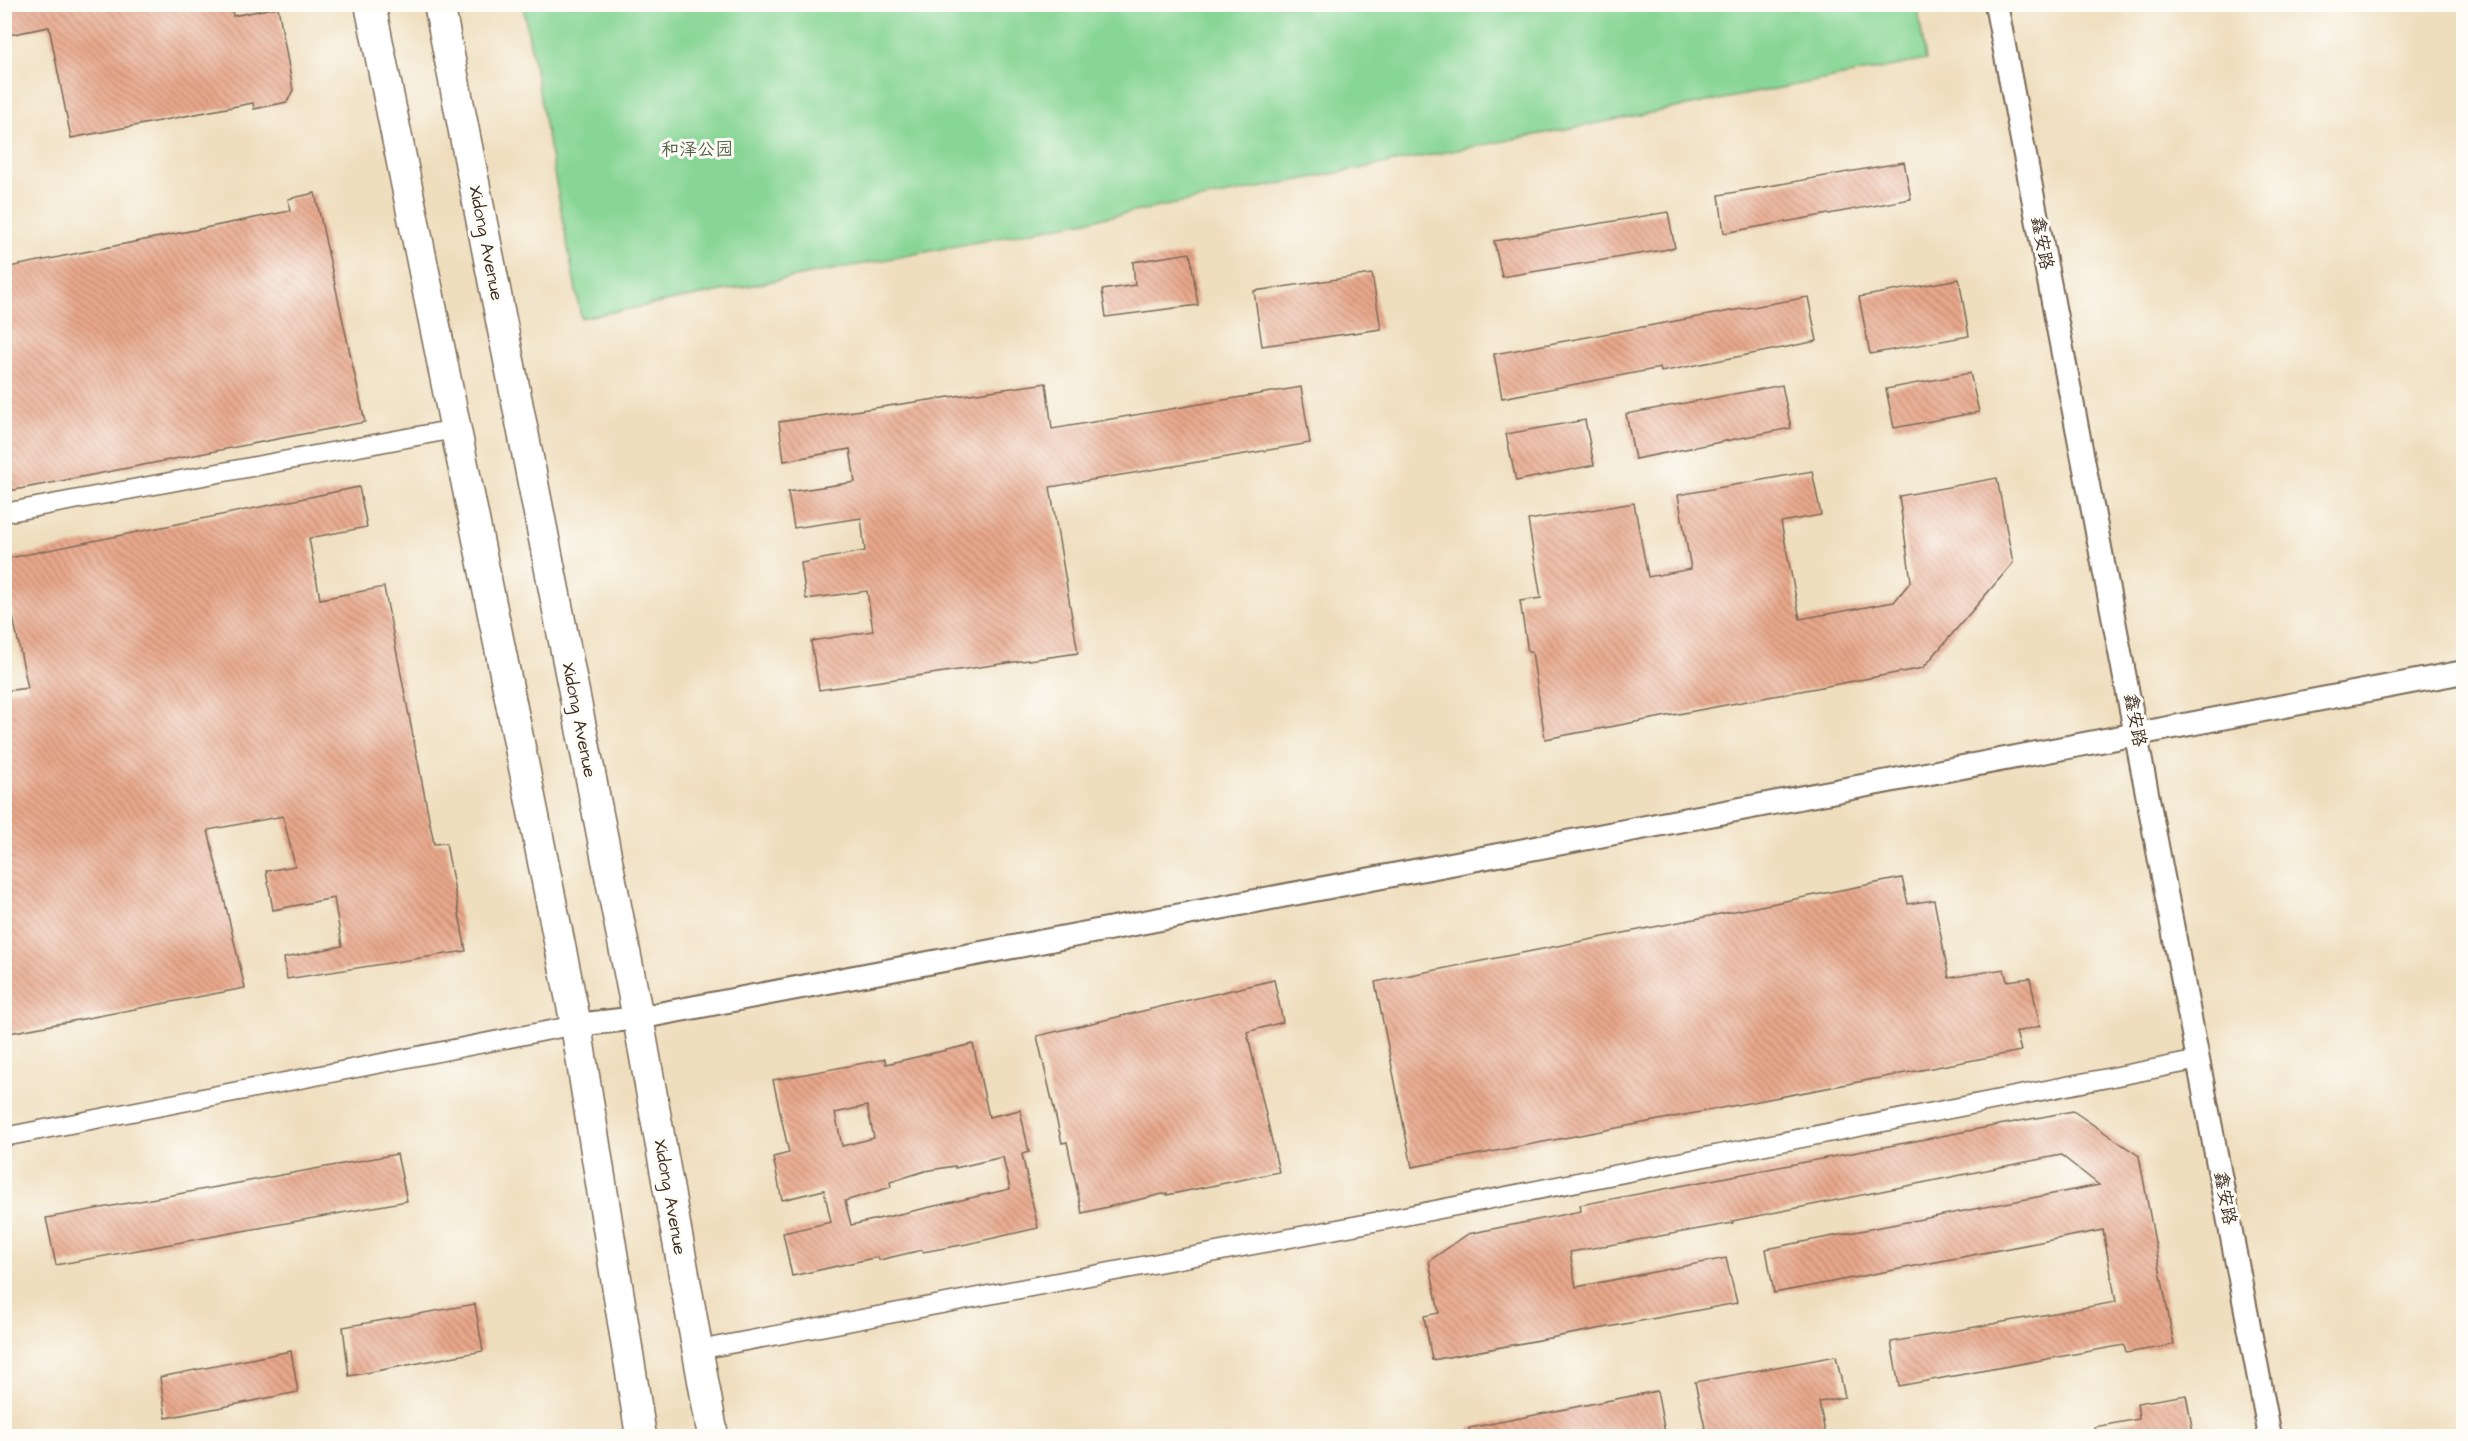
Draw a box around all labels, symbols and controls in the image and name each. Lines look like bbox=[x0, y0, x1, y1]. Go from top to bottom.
park label: 和泽公园 bbox=[661, 137, 733, 162]
street label: Xidong Avenue bbox=[462, 183, 509, 303]
street label: 鑫安路 bbox=[2025, 214, 2059, 272]
street label: Xidong Avenue bbox=[555, 660, 602, 780]
street label: 鑫安路 bbox=[2118, 691, 2152, 749]
street label: Xidong Avenue bbox=[647, 1137, 693, 1257]
street label: 鑫安路 bbox=[2208, 1169, 2242, 1227]

